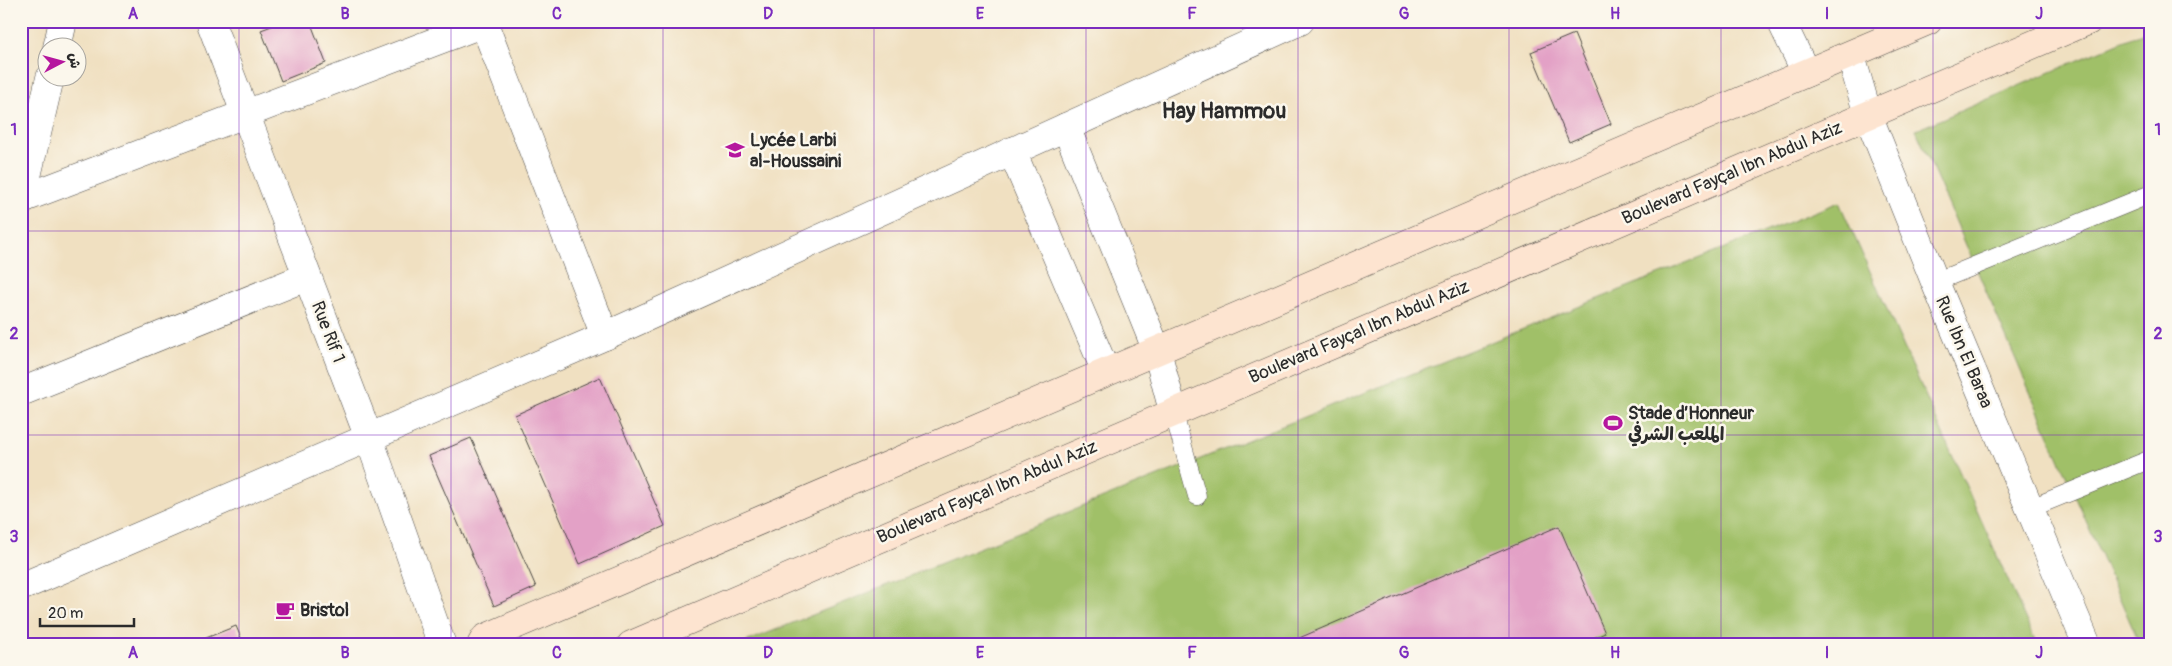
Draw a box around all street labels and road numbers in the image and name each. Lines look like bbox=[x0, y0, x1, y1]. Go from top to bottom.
street label: Boulevard Fayçal Ibn Abdul Aziz bbox=[1618, 116, 1846, 230]
street label: Boulevard Fayçal Ibn Abdul Aziz bbox=[1245, 275, 1473, 389]
street label: Rue Ibn El Baraa bbox=[1930, 292, 1998, 412]
street label: Rue Rif 1 bbox=[306, 298, 350, 366]
street label: Boulevard Fayçal Ibn Abdul Aziz bbox=[873, 435, 1101, 549]

